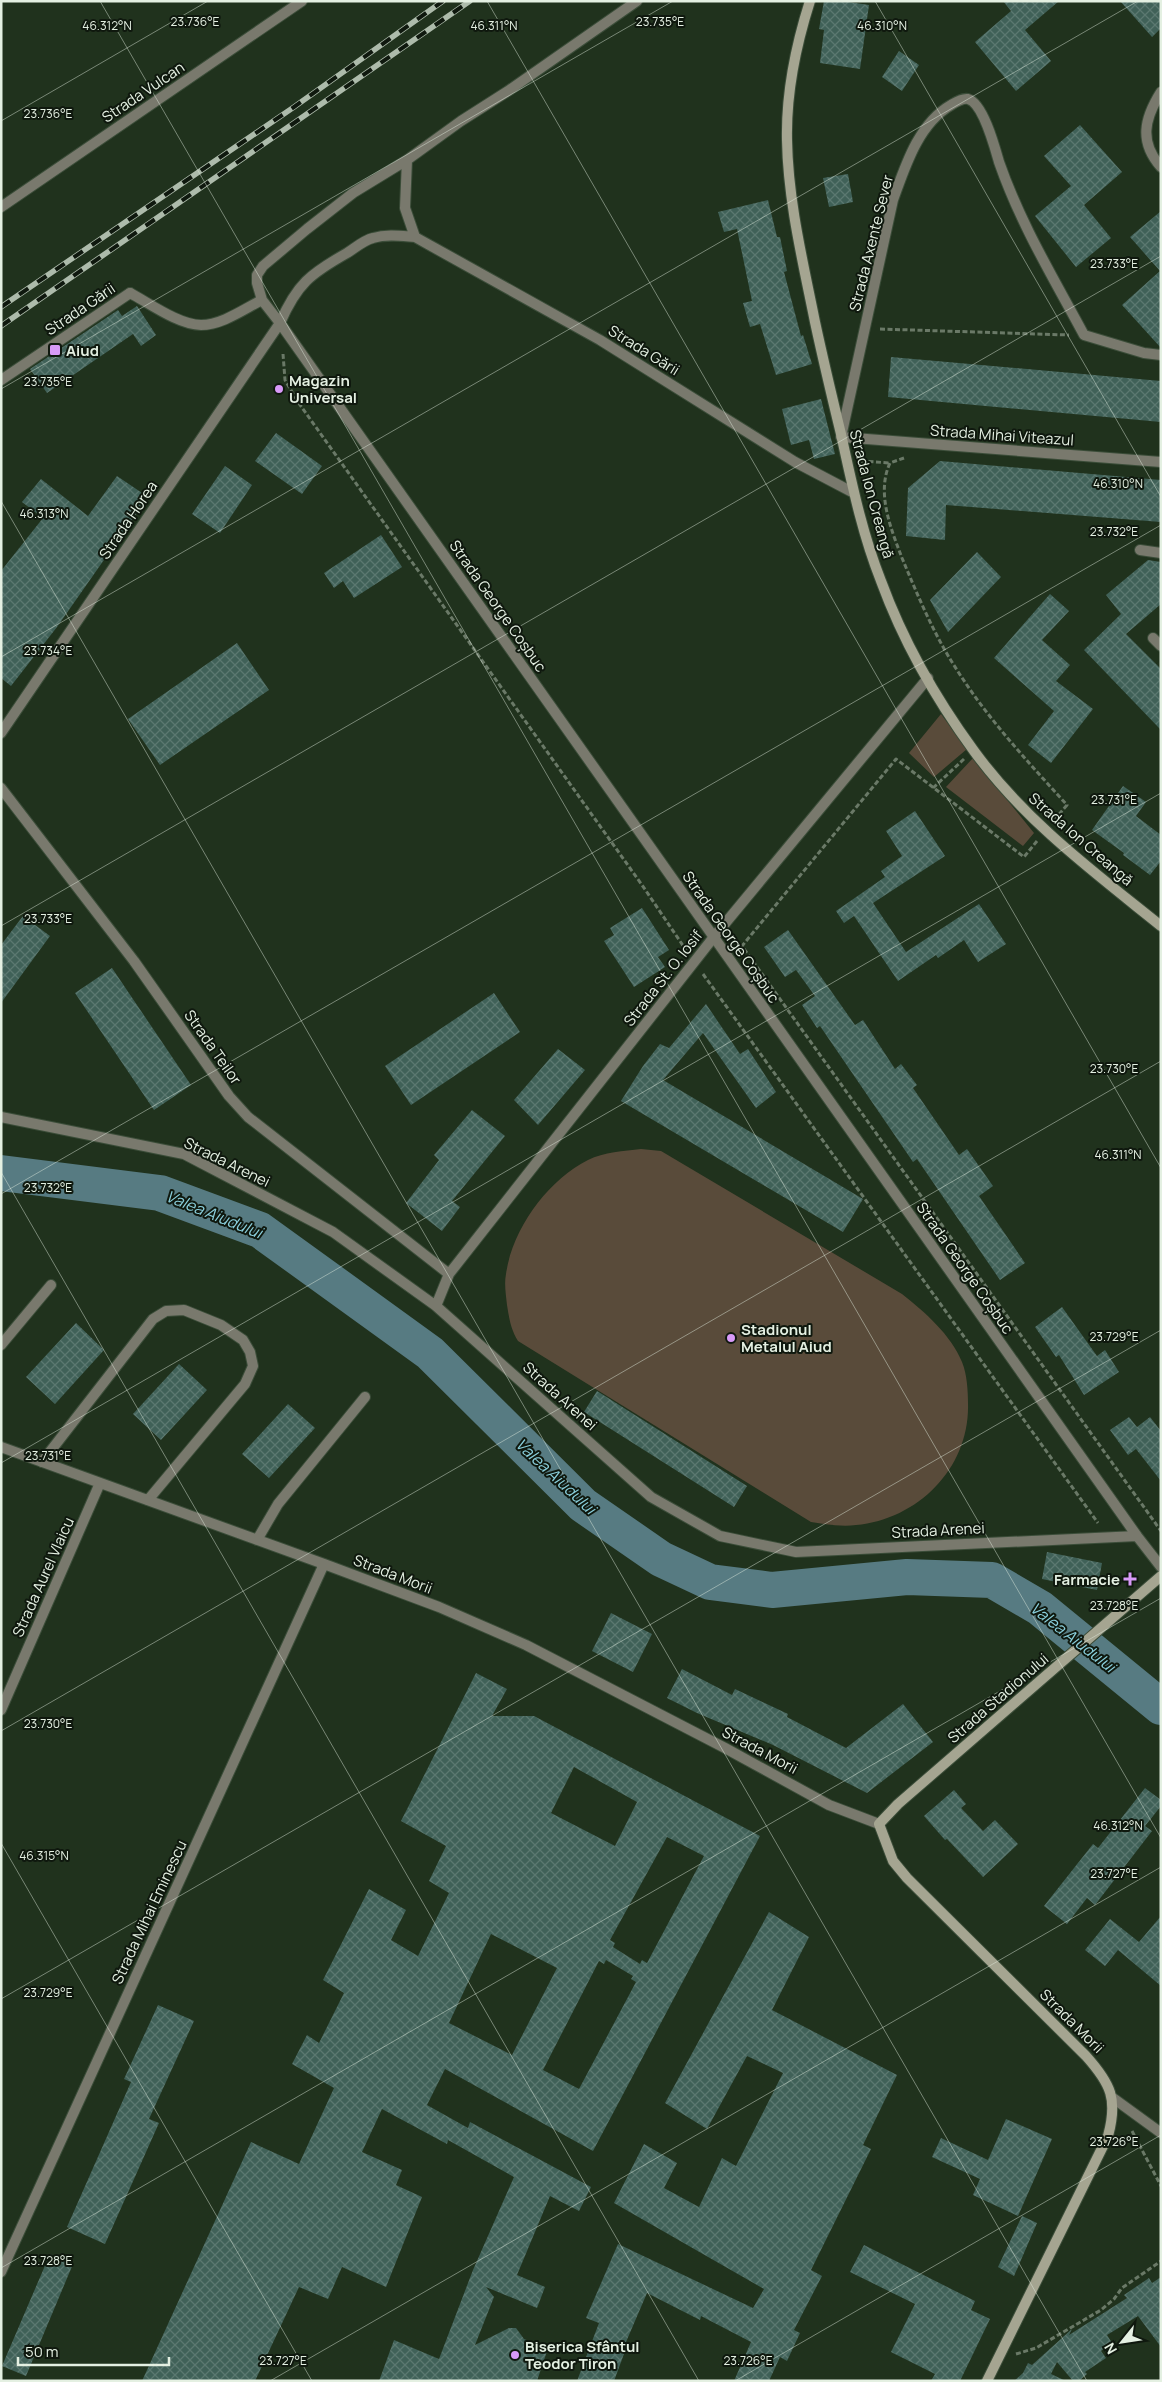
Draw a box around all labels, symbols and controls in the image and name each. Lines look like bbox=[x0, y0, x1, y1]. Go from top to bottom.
text: 23.736°E bbox=[171, 13, 220, 30]
text: 23.735°E bbox=[636, 13, 684, 30]
text: 46.312°N bbox=[82, 17, 132, 34]
text: 46.311°N bbox=[470, 17, 518, 34]
text: 46.310°N bbox=[857, 17, 907, 34]
street label: Strada Vulcan bbox=[98, 57, 188, 127]
text: 23.736°E bbox=[24, 105, 73, 122]
street label: Strada Axente Sever bbox=[844, 172, 898, 314]
text: 23.733°E bbox=[1090, 255, 1138, 272]
street label: Strada Gării bbox=[41, 278, 119, 340]
street label: Strada Gării bbox=[604, 320, 684, 380]
place label: Aiud bbox=[66, 340, 99, 361]
marker: Aiud bbox=[48, 343, 62, 357]
place label: Magazin Universal bbox=[289, 370, 357, 408]
text: 23.735°E bbox=[24, 373, 72, 390]
marker: Magazin Universal bbox=[273, 383, 285, 395]
street label: Strada Mihai Viteazul bbox=[929, 420, 1075, 450]
street label: Strada Ion Creangă bbox=[845, 427, 899, 561]
text: 46.310°N bbox=[1093, 475, 1143, 492]
street label: Strada Horea bbox=[94, 477, 162, 563]
text: 46.313°N bbox=[19, 505, 69, 522]
text: 23.732°E bbox=[1090, 523, 1138, 540]
street label: Strada George Coșbuc bbox=[445, 536, 551, 676]
text: 23.734°E bbox=[24, 642, 72, 659]
street label: Strada Ion Creangă bbox=[1024, 788, 1138, 890]
text: 23.731°E bbox=[1091, 791, 1137, 808]
street label: Strada George Coșbuc bbox=[678, 867, 784, 1007]
text: 23.733°E bbox=[24, 910, 72, 927]
street label: Strada St. O. Iosif bbox=[619, 925, 708, 1031]
street label: Strada Teilor bbox=[180, 1005, 247, 1089]
text: 23.730°E bbox=[1090, 1060, 1139, 1077]
street label: Strada Arenei bbox=[180, 1132, 274, 1192]
text: 46.311°N bbox=[1094, 1146, 1142, 1163]
text: 23.732°E bbox=[24, 1179, 72, 1196]
water label: Valea Aiudului bbox=[163, 1185, 268, 1244]
street label: Strada George Coșbuc bbox=[912, 1198, 1018, 1338]
place label: Stadionul Metalul Aiud bbox=[741, 1319, 832, 1357]
text: 23.729°E bbox=[1089, 1328, 1139, 1345]
marker: Stadionul Metalul Aiud bbox=[725, 1332, 737, 1344]
street label: Strada Arenei bbox=[518, 1357, 602, 1435]
water label: Valea Aiudului bbox=[511, 1433, 603, 1520]
text: 23.731°E bbox=[25, 1447, 71, 1464]
street label: Strada Aurel Vlaicu bbox=[7, 1514, 79, 1640]
street label: Strada Arenei bbox=[891, 1517, 985, 1543]
street label: Strada Morii bbox=[351, 1549, 435, 1599]
place label: Farmacie bbox=[1054, 1569, 1120, 1590]
marker: Farmacie bbox=[1124, 1573, 1136, 1585]
water label: Valea Aiudului bbox=[1026, 1597, 1122, 1679]
text: 23.728°E bbox=[1090, 1597, 1138, 1614]
street label: Strada Stadionului bbox=[943, 1648, 1053, 1748]
text: 23.730°E bbox=[24, 1715, 73, 1732]
street label: Strada Morii bbox=[719, 1721, 801, 1779]
text: 46.312°N bbox=[1093, 1817, 1143, 1834]
street label: Strada Mihai Eminescu bbox=[106, 1837, 192, 1987]
text: 46.315°N bbox=[19, 1847, 69, 1864]
text: 23.727°E bbox=[1090, 1865, 1138, 1882]
text: 23.729°E bbox=[23, 1984, 73, 2001]
street label: Strada Morii bbox=[1035, 1984, 1109, 2058]
text: 23.726°E bbox=[1089, 2133, 1139, 2150]
text: 23.728°E bbox=[24, 2252, 72, 2269]
north arrow bbox=[1097, 2317, 1147, 2367]
scale bar bbox=[18, 2334, 169, 2366]
place label: Biserica Sfântul Teodor Tiron bbox=[525, 2336, 640, 2374]
text: N bbox=[1100, 2340, 1121, 2358]
text: 50 m bbox=[25, 2341, 59, 2362]
marker: Biserica Sfântul Teodor Tiron bbox=[509, 2349, 521, 2361]
text: 23.727°E bbox=[259, 2352, 307, 2369]
text: 23.726°E bbox=[723, 2352, 773, 2369]

